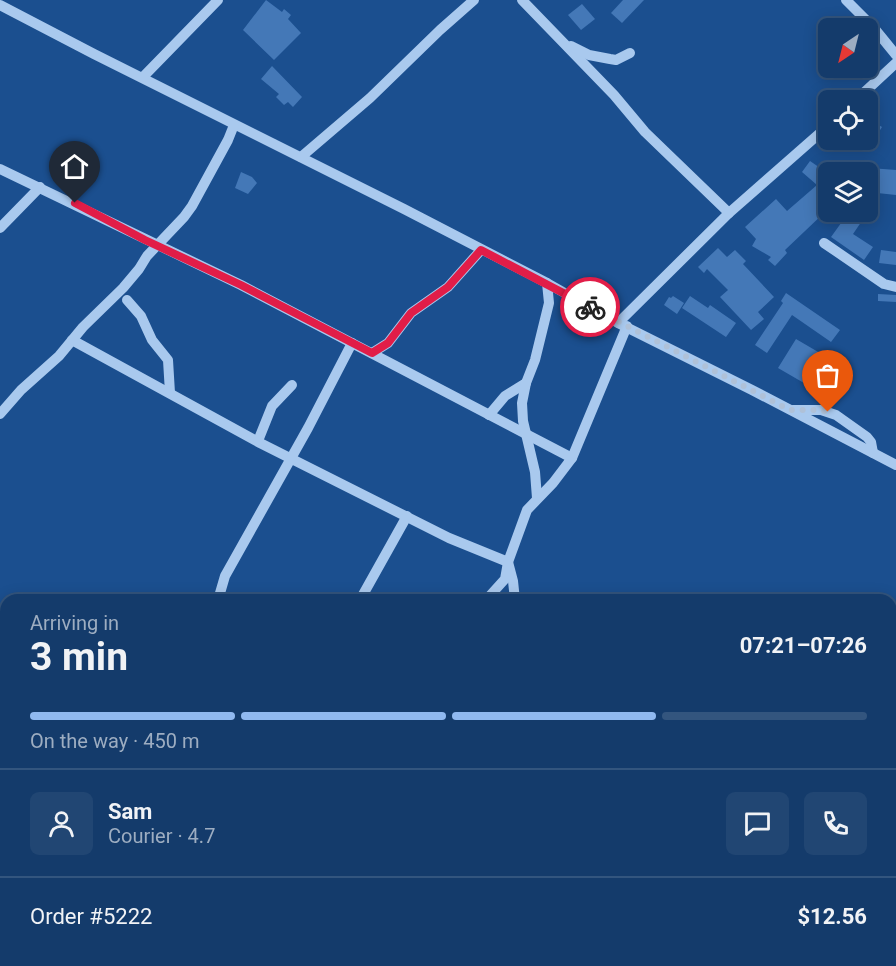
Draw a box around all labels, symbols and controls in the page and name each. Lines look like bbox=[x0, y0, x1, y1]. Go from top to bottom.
north arrow bbox=[818, 18, 878, 78]
map controls bbox=[818, 18, 878, 222]
button: locate bbox=[818, 90, 878, 150]
pin bbox=[49, 141, 100, 203]
icon: home bbox=[58, 150, 91, 183]
button: layers bbox=[818, 162, 878, 222]
courier bbox=[560, 277, 620, 337]
icon: bike bbox=[574, 291, 607, 324]
pin bbox=[802, 350, 853, 412]
icon: bag bbox=[811, 359, 844, 392]
text: Arriving in bbox=[30, 611, 119, 635]
text: 07:21–07:26 bbox=[740, 633, 867, 658]
text: 3 min bbox=[30, 634, 128, 680]
text: On the way · 450 m bbox=[30, 729, 199, 753]
button: person bbox=[30, 792, 93, 855]
button: chat bbox=[726, 792, 789, 855]
button: phone bbox=[804, 792, 867, 855]
text: Sam bbox=[108, 799, 152, 824]
text: Courier · 4.7 bbox=[108, 824, 215, 848]
text: Order #5222 bbox=[30, 904, 152, 929]
text: $12.56 bbox=[798, 904, 867, 929]

